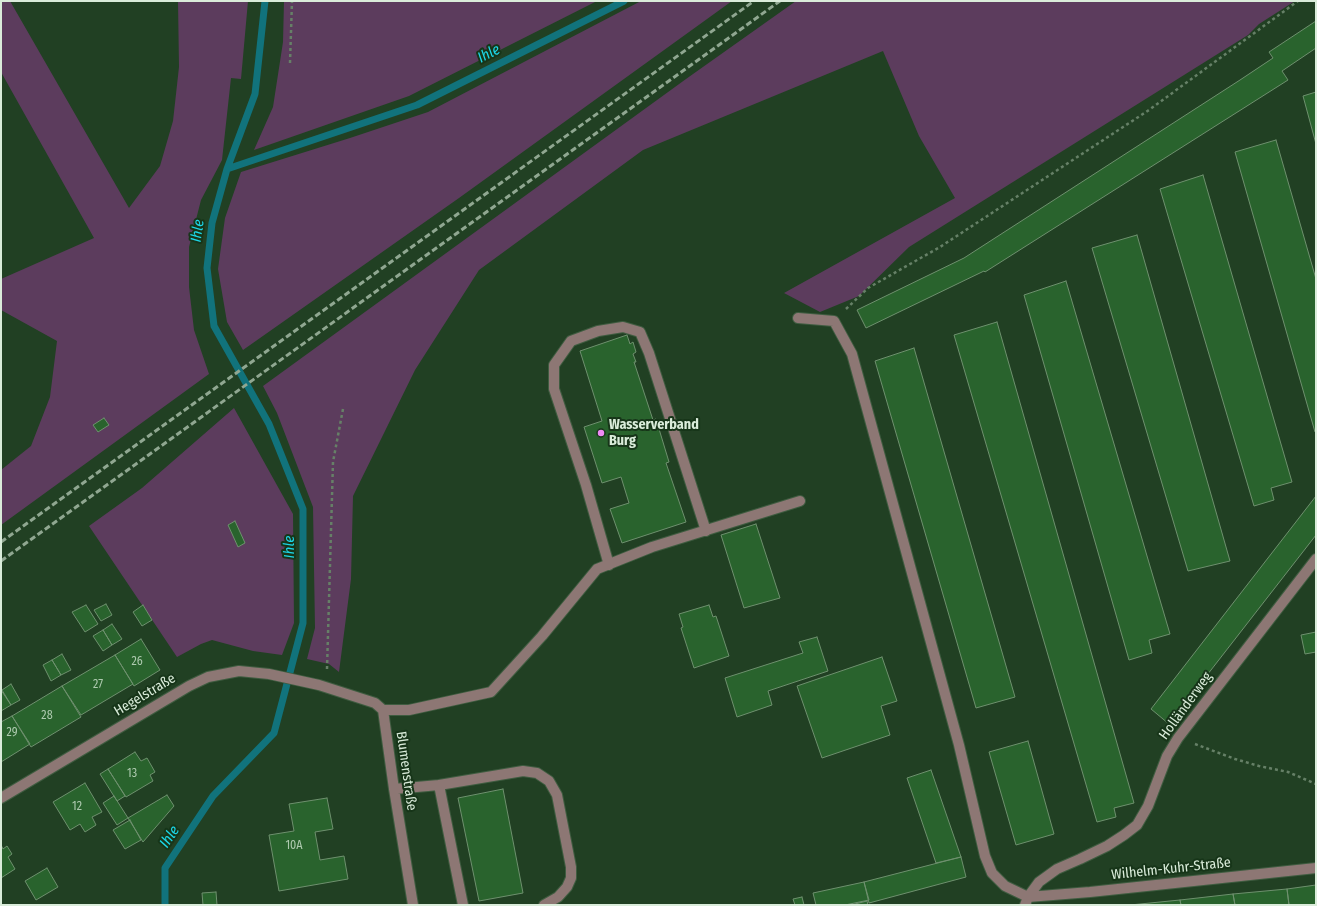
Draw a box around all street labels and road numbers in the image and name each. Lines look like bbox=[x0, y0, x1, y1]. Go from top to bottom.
street label: Holländerweg bbox=[1156, 669, 1216, 743]
street label: Hegelstraße bbox=[111, 670, 179, 720]
street label: Blumenstraße bbox=[392, 730, 420, 812]
street label: Wilhelm-Kuhr-Straße bbox=[1111, 854, 1231, 884]

